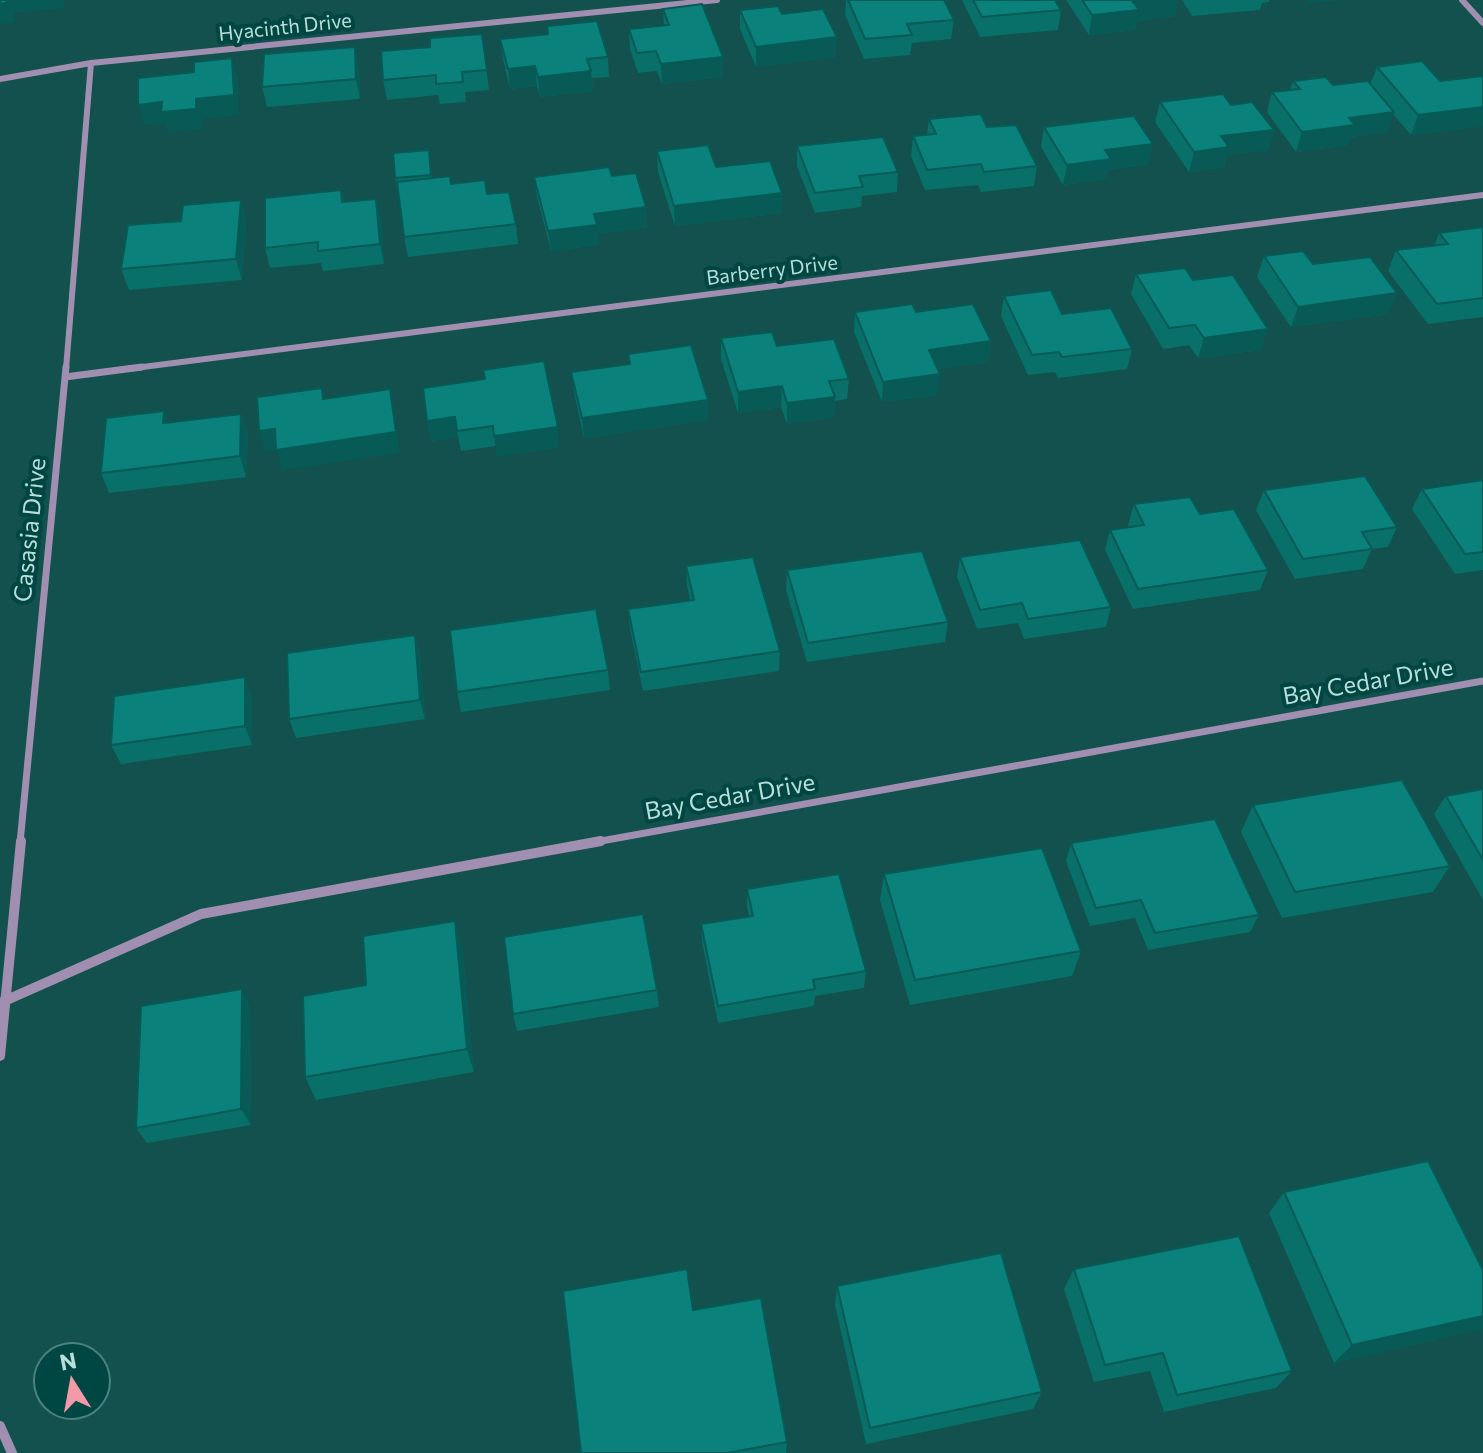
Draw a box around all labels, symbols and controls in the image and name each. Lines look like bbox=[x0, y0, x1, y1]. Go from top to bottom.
street label: Hyacinth Drive bbox=[217, 7, 353, 45]
street label: Barberry Drive bbox=[705, 249, 839, 289]
street label: Casasia Drive bbox=[7, 456, 50, 603]
street label: Bay Cedar Drive bbox=[1280, 651, 1455, 710]
street label: Bay Cedar Drive bbox=[642, 766, 817, 825]
north arrow bbox=[32, 1341, 112, 1421]
text: N bbox=[57, 1346, 79, 1376]

